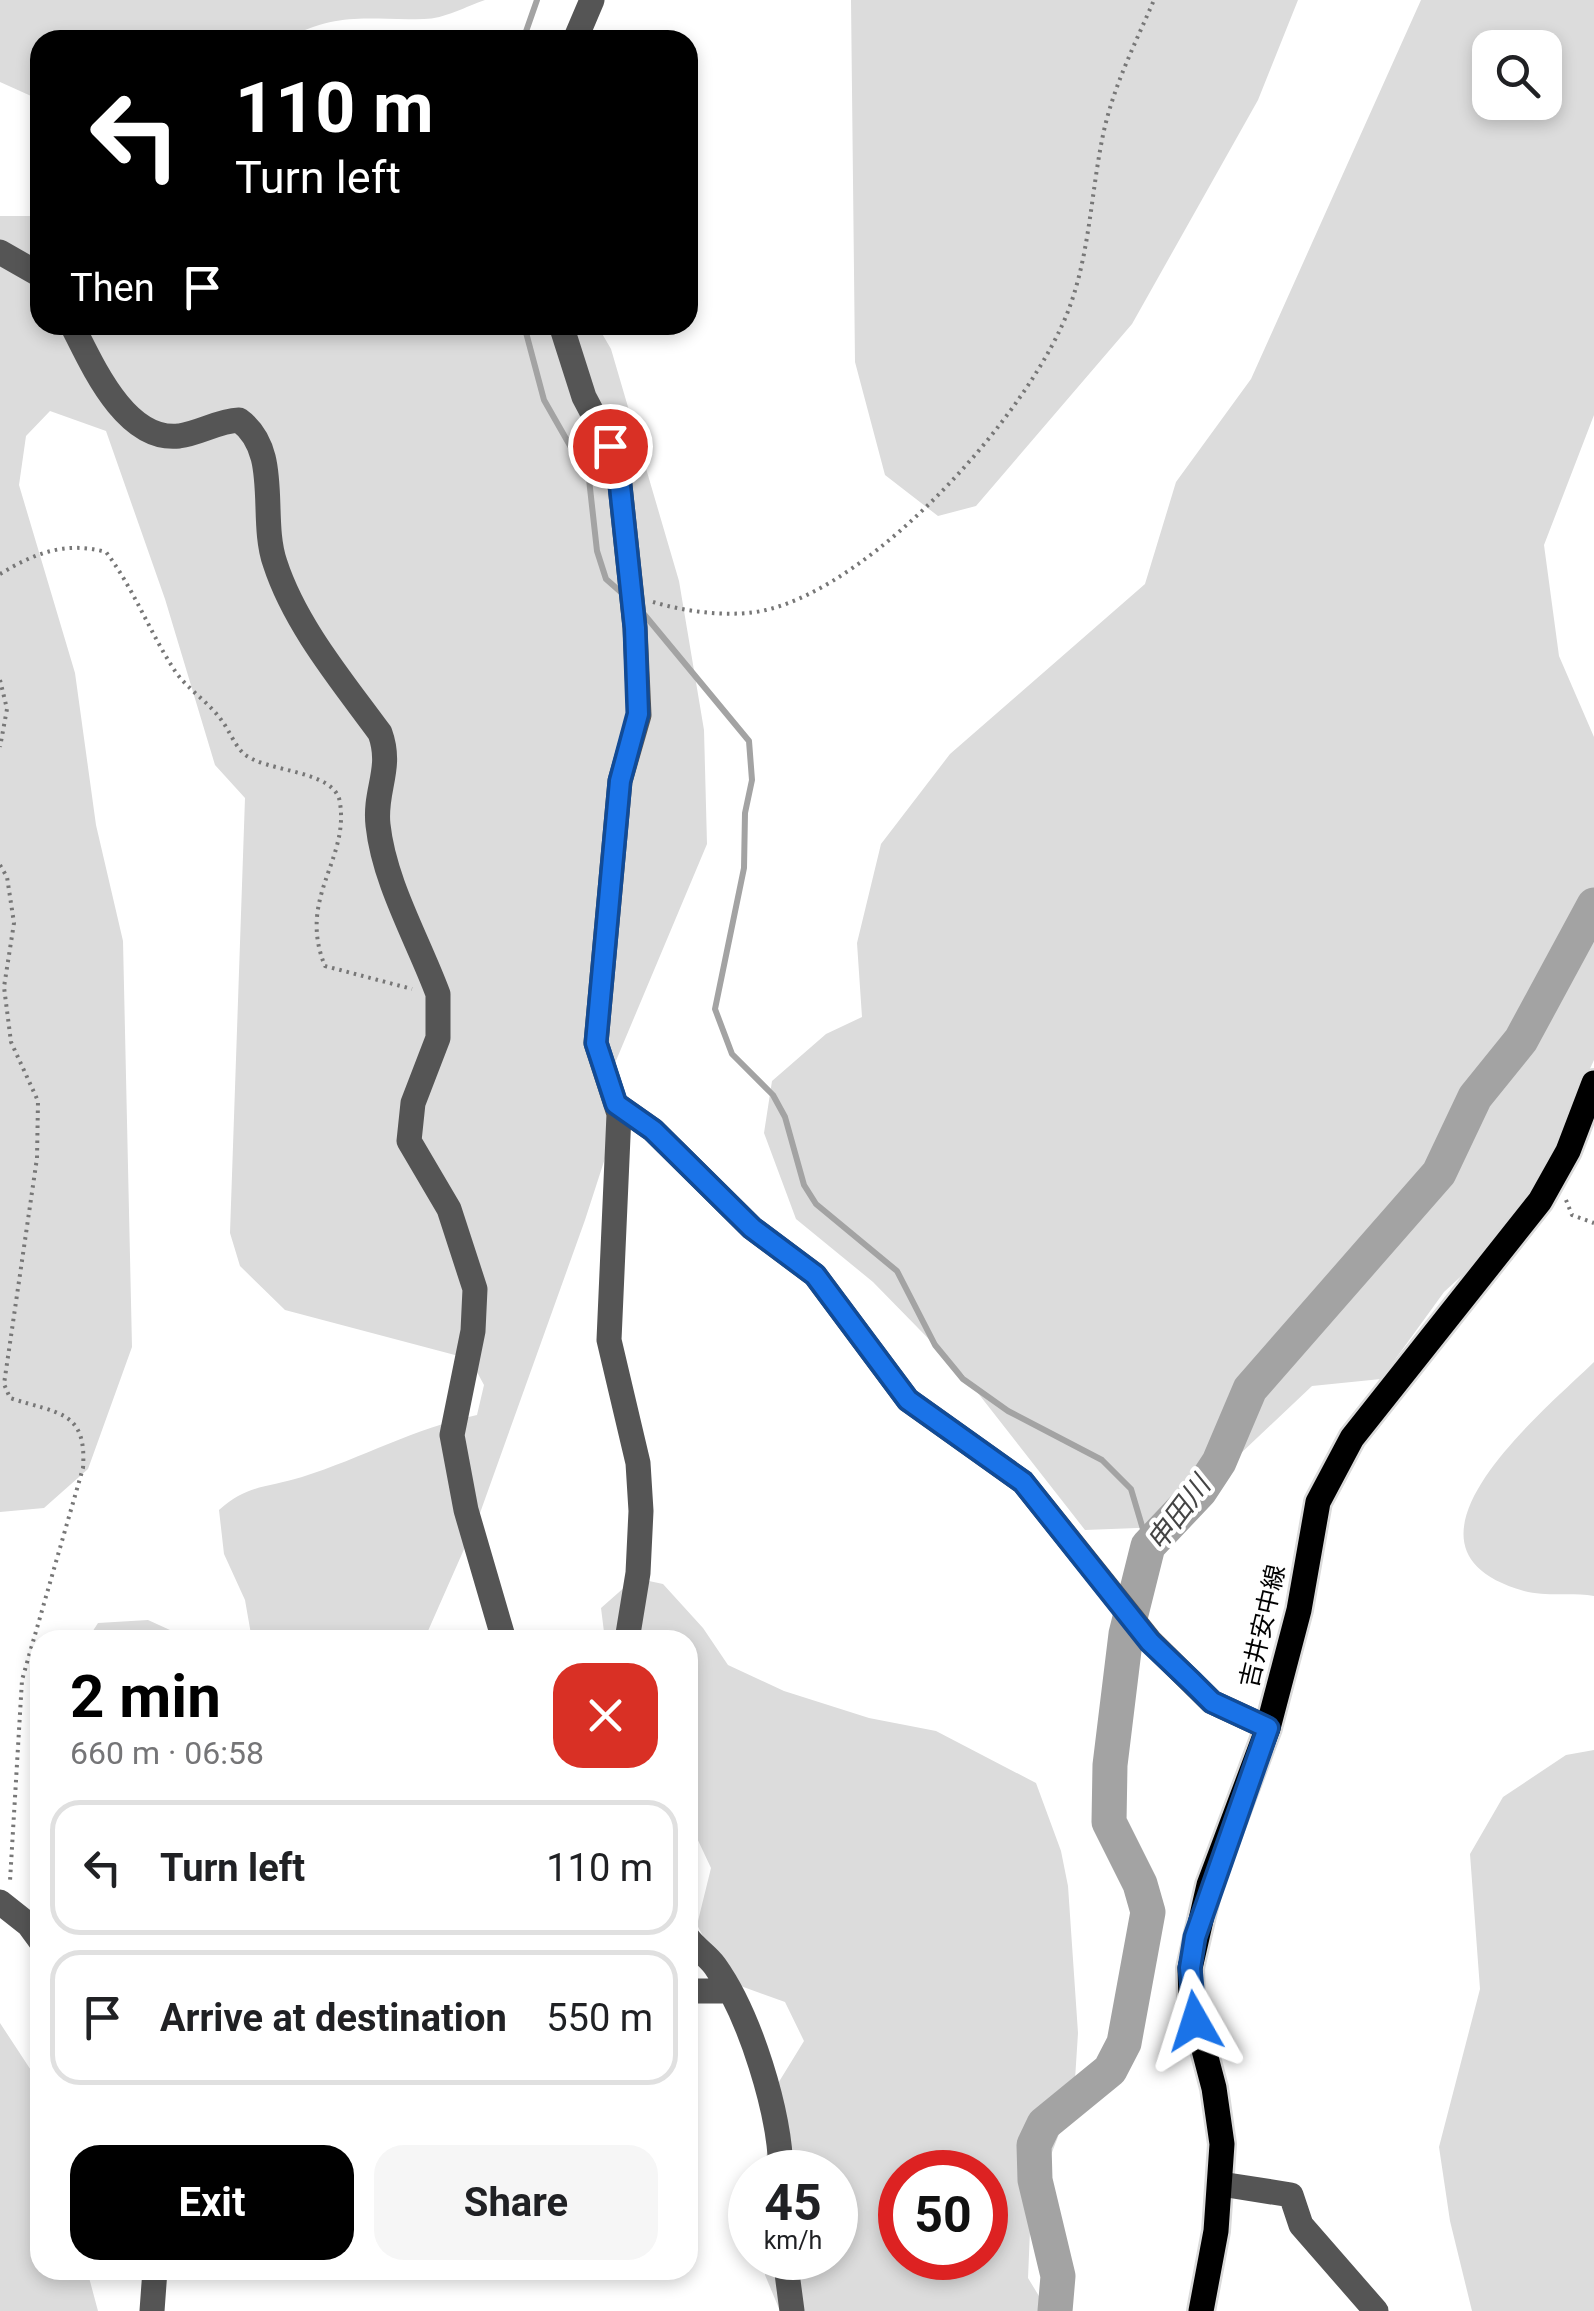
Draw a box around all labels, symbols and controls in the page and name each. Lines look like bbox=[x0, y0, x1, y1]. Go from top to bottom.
map controls bbox=[1472, 30, 1562, 120]
button: search bbox=[1472, 30, 1562, 120]
text: 110 m bbox=[235, 67, 434, 149]
icon: left bbox=[70, 70, 200, 200]
text: Turn left bbox=[235, 151, 401, 204]
icon: arrive bbox=[175, 260, 230, 315]
text: Then bbox=[70, 266, 155, 310]
pin bbox=[568, 404, 653, 489]
icon: arrive bbox=[583, 419, 638, 474]
water label: 申田川 bbox=[1140, 1467, 1219, 1557]
street label: 吉井安中線 bbox=[1234, 1562, 1291, 1690]
text: 2 min bbox=[70, 1661, 221, 1732]
button: close bbox=[553, 1663, 658, 1768]
text: 660 m · 06:58 bbox=[70, 1734, 264, 1772]
icon: left bbox=[75, 1840, 130, 1895]
text: Turn left bbox=[160, 1846, 305, 1890]
text: 110 m bbox=[546, 1846, 653, 1890]
position arrow bbox=[1143, 1969, 1247, 2073]
icon: arrive bbox=[75, 1990, 130, 2045]
text: Arrive at destination bbox=[160, 1996, 507, 2040]
text: 550 m bbox=[546, 1996, 653, 2040]
button: Exit bbox=[70, 2145, 354, 2260]
button: Share bbox=[374, 2145, 658, 2260]
speed limit sign: 50 bbox=[878, 2150, 1008, 2280]
text: 45 bbox=[764, 2174, 822, 2232]
text: km/h bbox=[764, 2226, 822, 2255]

